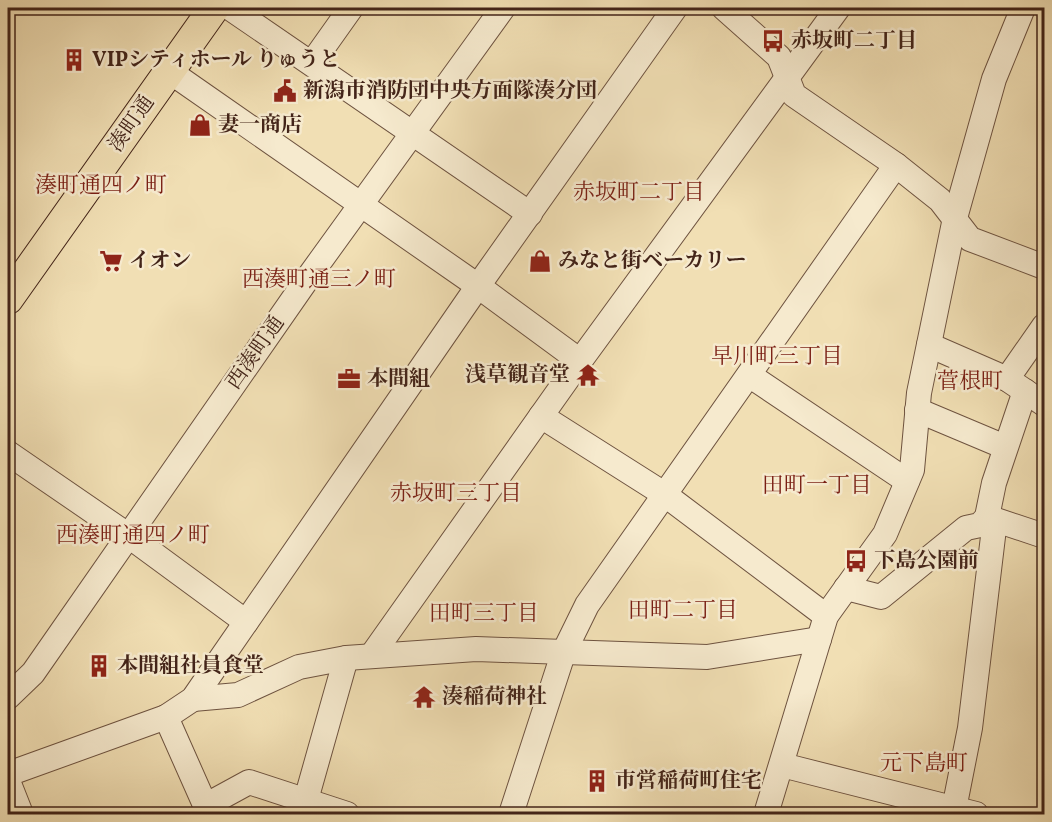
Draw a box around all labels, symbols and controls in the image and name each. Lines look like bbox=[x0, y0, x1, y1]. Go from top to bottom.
place label: 赤坂町二丁目 bbox=[791, 27, 917, 56]
bus stop icon: 赤坂町二丁目 bbox=[760, 28, 786, 54]
place label: VIPシティホール りゅうと bbox=[92, 46, 340, 75]
building icon: VIPシティホール りゅうと bbox=[61, 47, 87, 73]
place label: 新潟市消防団中央方面隊湊分団 bbox=[303, 77, 597, 106]
public building icon: 新潟市消防団中央方面隊湊分団 bbox=[272, 78, 298, 104]
street label: 湊町通 bbox=[102, 90, 162, 158]
place label: 妻一商店 bbox=[218, 111, 302, 140]
shop icon: 妻一商店 bbox=[187, 112, 213, 138]
district label: 湊町通四ノ町 bbox=[35, 171, 167, 202]
district label: 赤坂町二丁目 bbox=[573, 178, 705, 209]
place label: イオン bbox=[129, 247, 191, 276]
place label: みなと街ベーカリー bbox=[558, 247, 747, 276]
supermarket icon: イオン bbox=[98, 248, 124, 274]
shop icon: みなと街ベーカリー bbox=[527, 248, 553, 274]
district label: 西湊町通三ノ町 bbox=[242, 265, 396, 296]
street label: 西湊町通 bbox=[220, 310, 292, 396]
district label: 早川町三丁目 bbox=[711, 342, 843, 373]
place label: 浅草観音堂 bbox=[465, 361, 570, 390]
temple icon: 浅草観音堂 bbox=[575, 362, 601, 388]
place label: 本間組 bbox=[367, 365, 430, 394]
office icon: 本間組 bbox=[336, 366, 362, 392]
district label: 菅根町 bbox=[937, 367, 1003, 398]
district label: 田町一丁目 bbox=[762, 471, 872, 502]
district label: 赤坂町三丁目 bbox=[390, 479, 522, 510]
district label: 西湊町通四ノ町 bbox=[56, 521, 210, 552]
place label: 下島公園前 bbox=[874, 547, 979, 576]
bus stop icon: 下島公園前 bbox=[843, 548, 869, 574]
district label: 田町二丁目 bbox=[628, 596, 738, 627]
district label: 田町三丁目 bbox=[429, 599, 539, 630]
place label: 本間組社員食堂 bbox=[117, 652, 264, 681]
building icon: 本間組社員食堂 bbox=[86, 653, 112, 679]
place label: 湊稲荷神社 bbox=[442, 683, 547, 712]
temple icon: 湊稲荷神社 bbox=[411, 684, 437, 710]
district label: 元下島町 bbox=[880, 749, 968, 780]
place label: 市営稲荷町住宅 bbox=[615, 767, 762, 796]
building icon: 市営稲荷町住宅 bbox=[584, 768, 610, 794]

